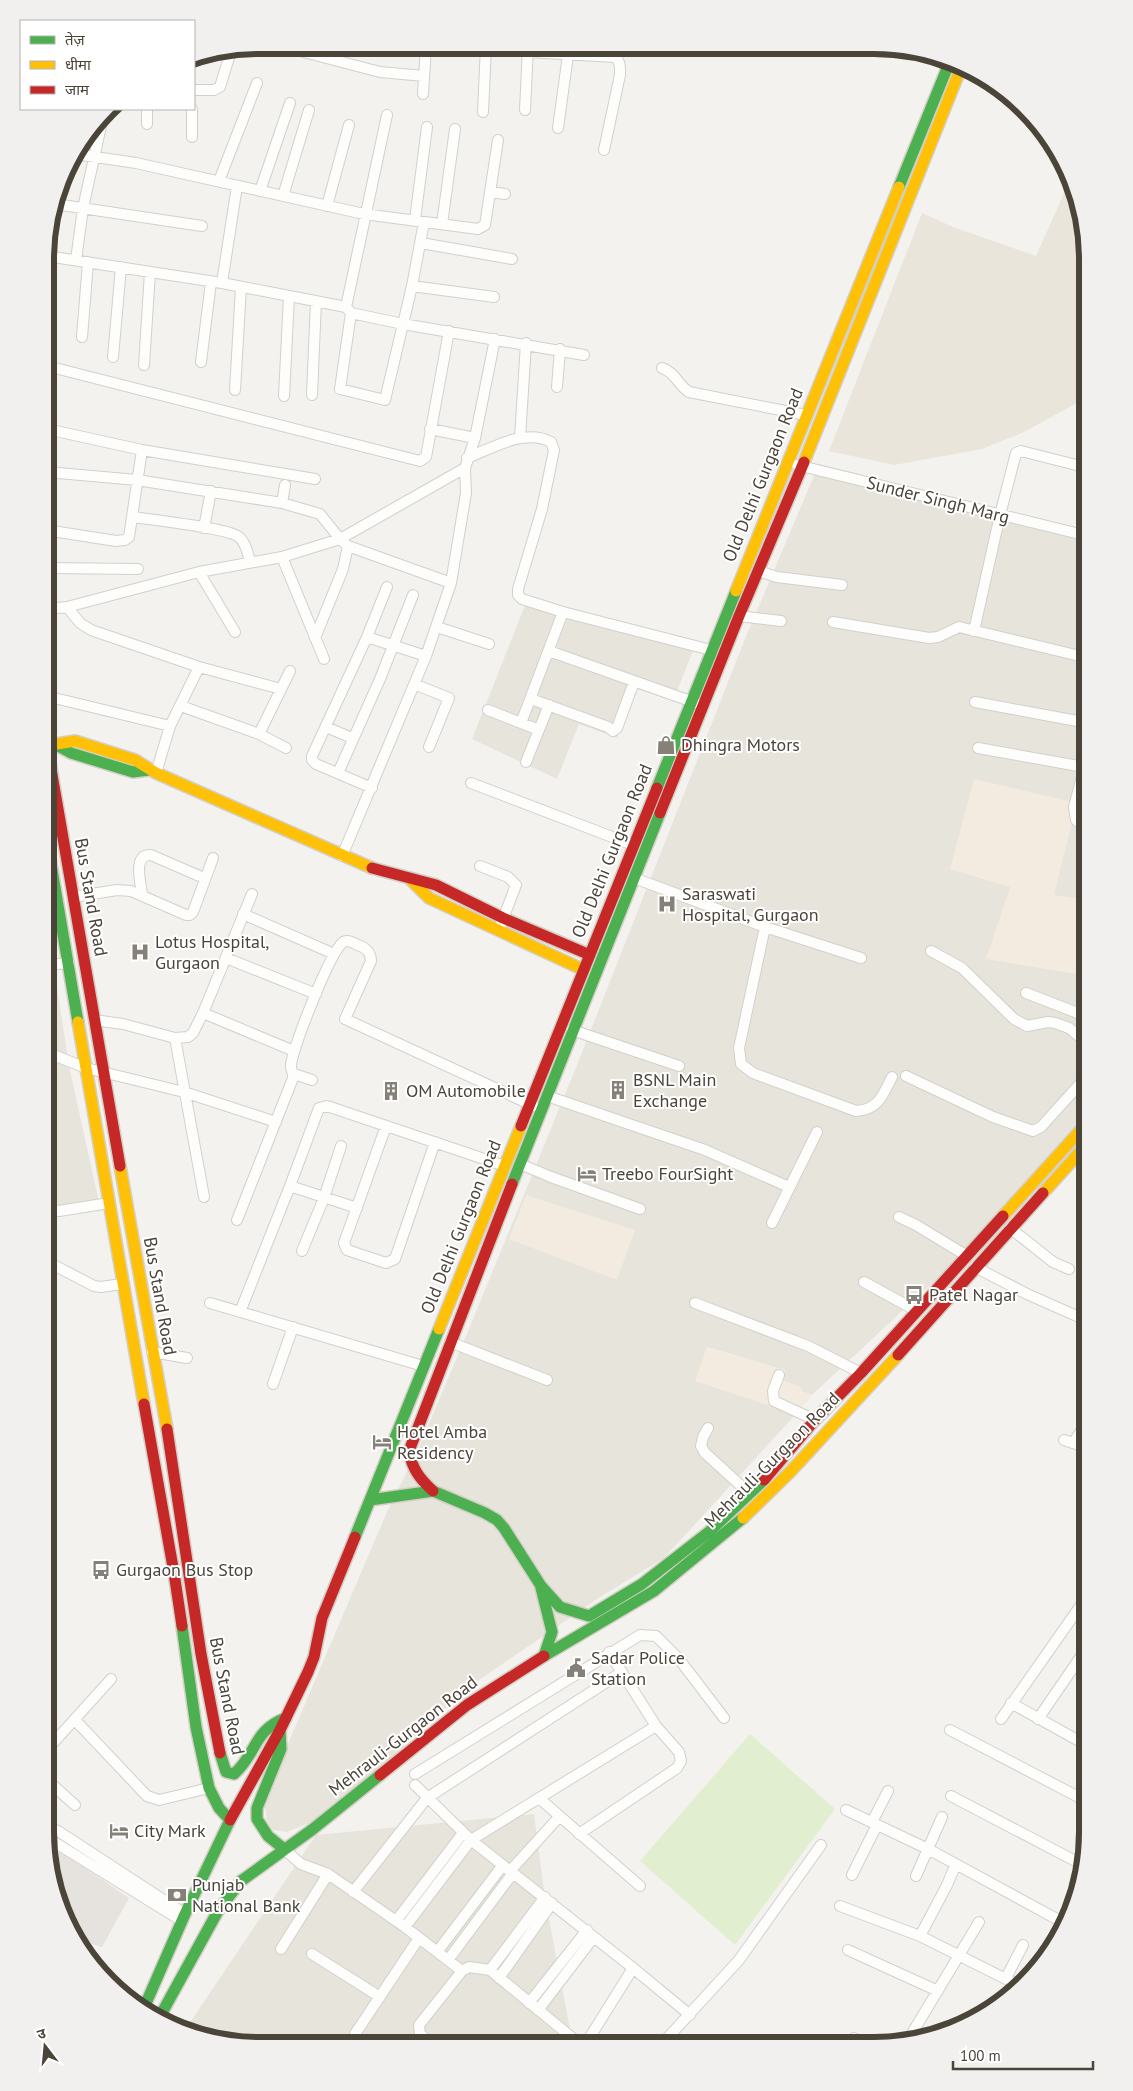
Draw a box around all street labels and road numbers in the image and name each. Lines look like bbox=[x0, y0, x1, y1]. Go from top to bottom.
street label: Old Delhi Gurgaon Road bbox=[717, 384, 808, 565]
street label: Sunder Singh Marg bbox=[864, 471, 1012, 528]
street label: Old Delhi Gurgaon Road bbox=[566, 760, 657, 941]
street label: Bus Stand Road bbox=[70, 836, 113, 958]
street label: Old Delhi Gurgaon Road bbox=[415, 1136, 506, 1317]
street label: Bus Stand Road bbox=[139, 1235, 182, 1357]
street label: Mehrauli-Gurgaon Road bbox=[699, 1387, 844, 1532]
street label: Bus Stand Road bbox=[205, 1635, 250, 1757]
street label: Mehrauli-Gurgaon Road bbox=[324, 1670, 482, 1801]

